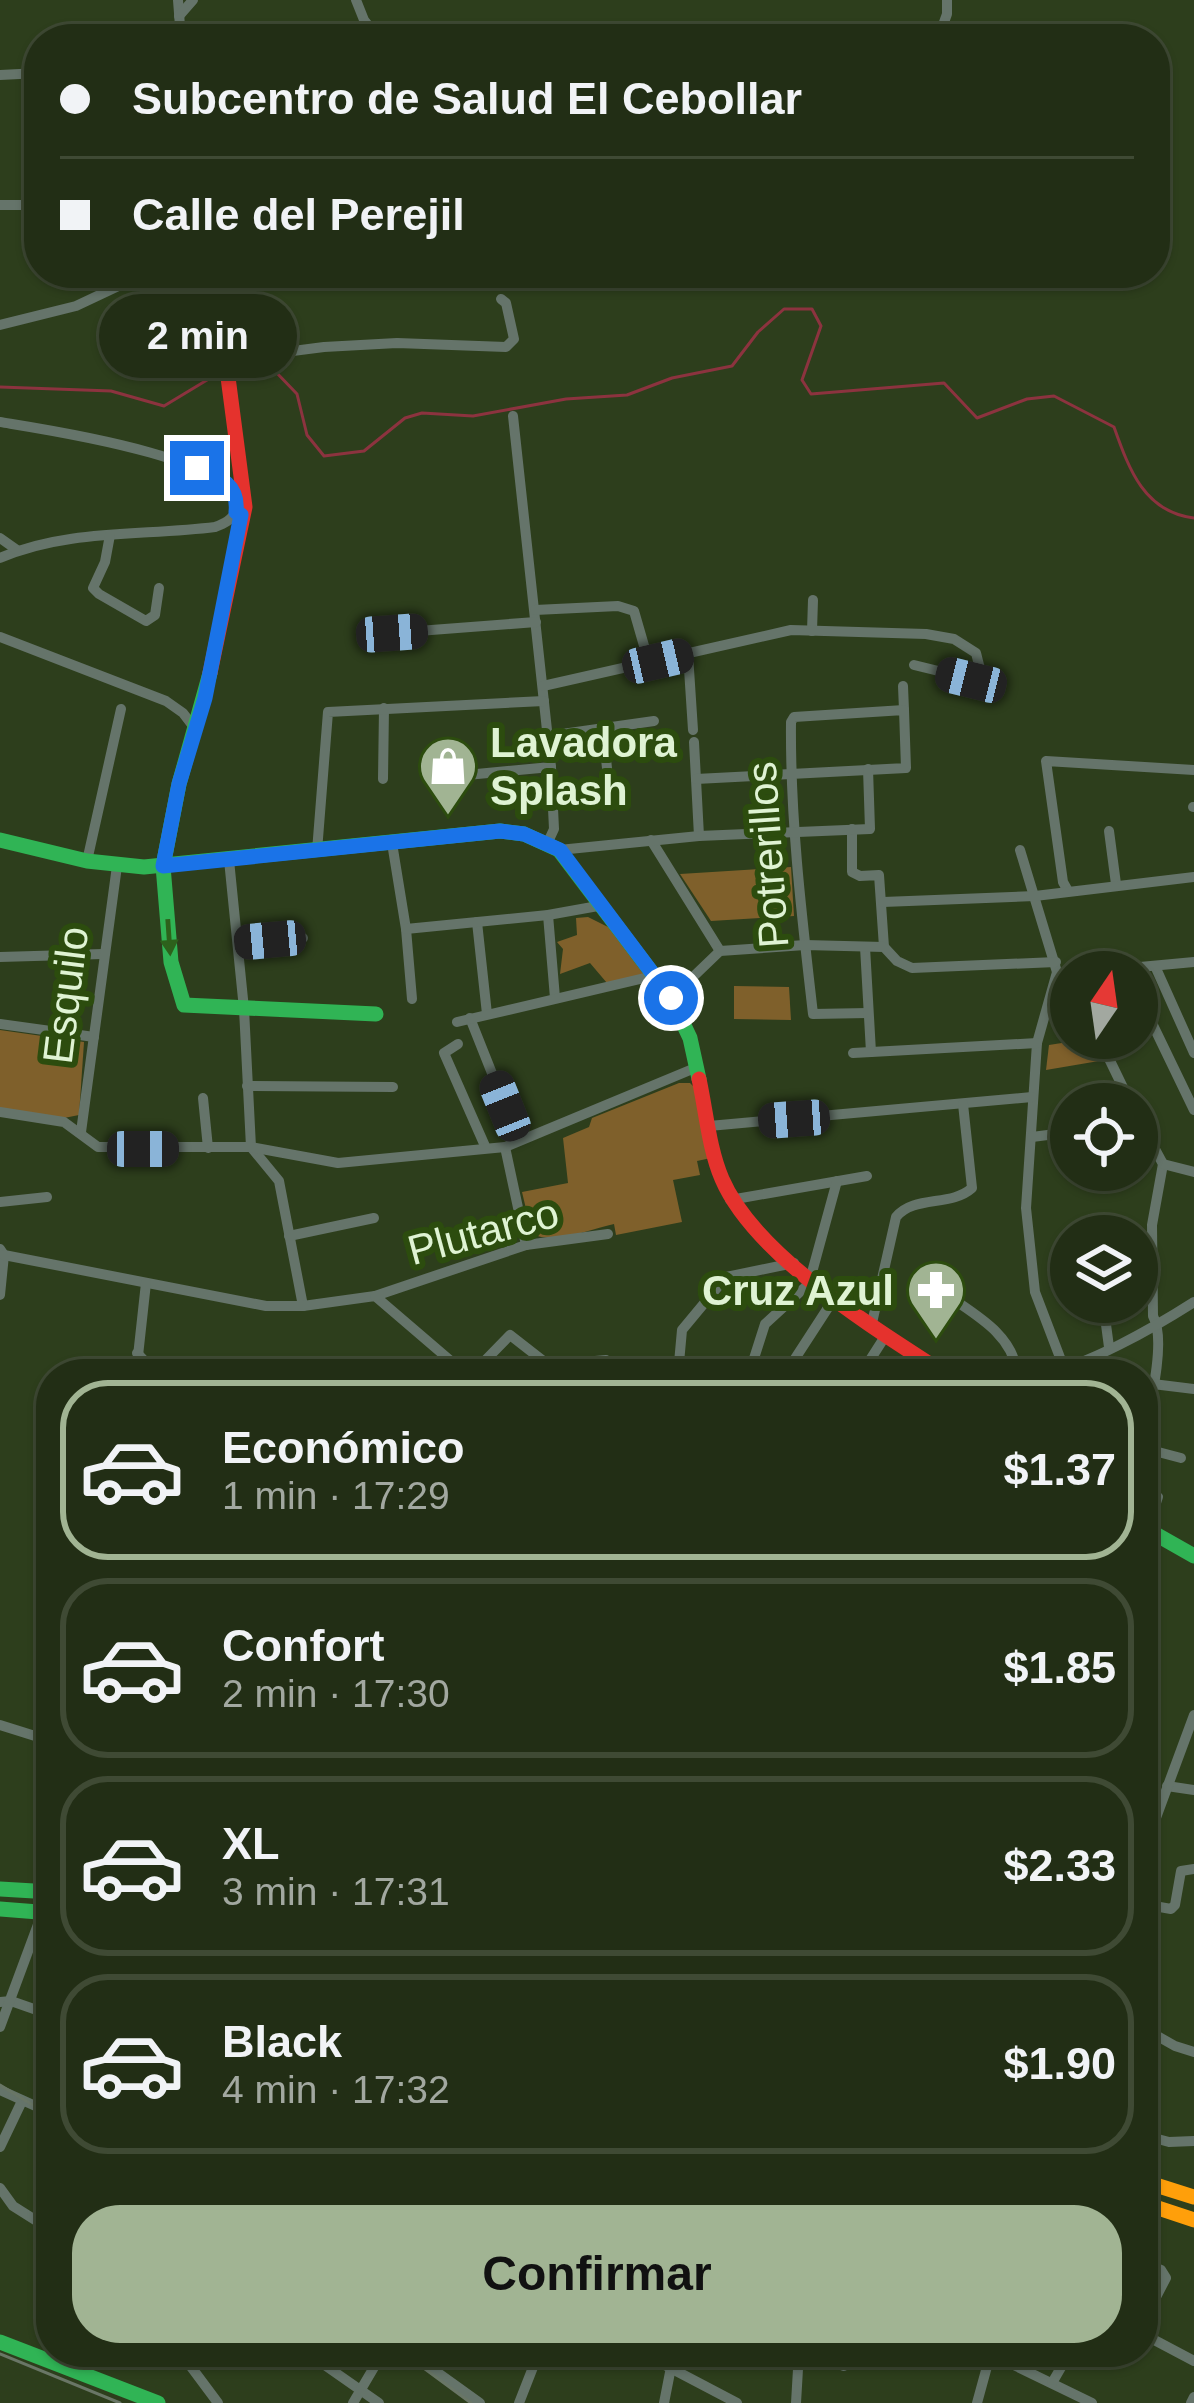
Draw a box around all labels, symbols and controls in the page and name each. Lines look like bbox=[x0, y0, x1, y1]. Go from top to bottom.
text: Subcentro de Salud El Cebollar bbox=[132, 73, 802, 124]
text: Calle del Perejil bbox=[132, 189, 465, 240]
callout: 2 min bbox=[98, 294, 296, 378]
text: 2 min bbox=[147, 314, 249, 357]
route end bbox=[170, 441, 224, 495]
car bbox=[355, 613, 429, 653]
car bbox=[619, 635, 697, 687]
car bbox=[932, 654, 1010, 706]
place label: Lavadora Splash bbox=[490, 719, 677, 814]
shop icon: Lavadora Splash bbox=[417, 735, 479, 817]
street label: Potrerillos bbox=[738, 760, 797, 950]
one-way arrow bbox=[159, 919, 178, 956]
car bbox=[233, 919, 307, 961]
street label: Esquilo bbox=[34, 924, 97, 1066]
north arrow bbox=[1050, 951, 1158, 1059]
map controls bbox=[1050, 951, 1158, 1323]
route start bbox=[644, 971, 698, 1025]
car bbox=[475, 1066, 535, 1146]
button: locate bbox=[1050, 1083, 1158, 1191]
car bbox=[757, 1099, 831, 1139]
car bbox=[107, 1131, 179, 1167]
street label: Plutarco bbox=[403, 1189, 564, 1274]
button: layers bbox=[1050, 1215, 1158, 1323]
pharmacy icon: Cruz Azul bbox=[905, 1259, 967, 1341]
place label: Cruz Azul bbox=[702, 1267, 894, 1314]
icon: car bbox=[78, 1416, 186, 1524]
text: Económico bbox=[222, 1422, 465, 1473]
text: $1.37 bbox=[1003, 1444, 1116, 1495]
text: 1 min · 17:29 bbox=[222, 1474, 450, 1517]
icon: car bbox=[78, 1614, 186, 1722]
text: Confort bbox=[222, 1620, 384, 1671]
text: $1.85 bbox=[1003, 1642, 1116, 1693]
text: 2 min · 17:30 bbox=[222, 1672, 450, 1715]
icon: car bbox=[78, 1812, 186, 1920]
text: XL bbox=[222, 1818, 280, 1869]
text: $2.33 bbox=[1003, 1840, 1116, 1891]
text: 3 min · 17:31 bbox=[222, 1870, 450, 1913]
icon: car bbox=[78, 2010, 186, 2118]
text: Black bbox=[222, 2016, 342, 2067]
text: $1.90 bbox=[1003, 2038, 1116, 2089]
text: 4 min · 17:32 bbox=[222, 2068, 450, 2111]
button: Confirmar bbox=[72, 2205, 1122, 2343]

